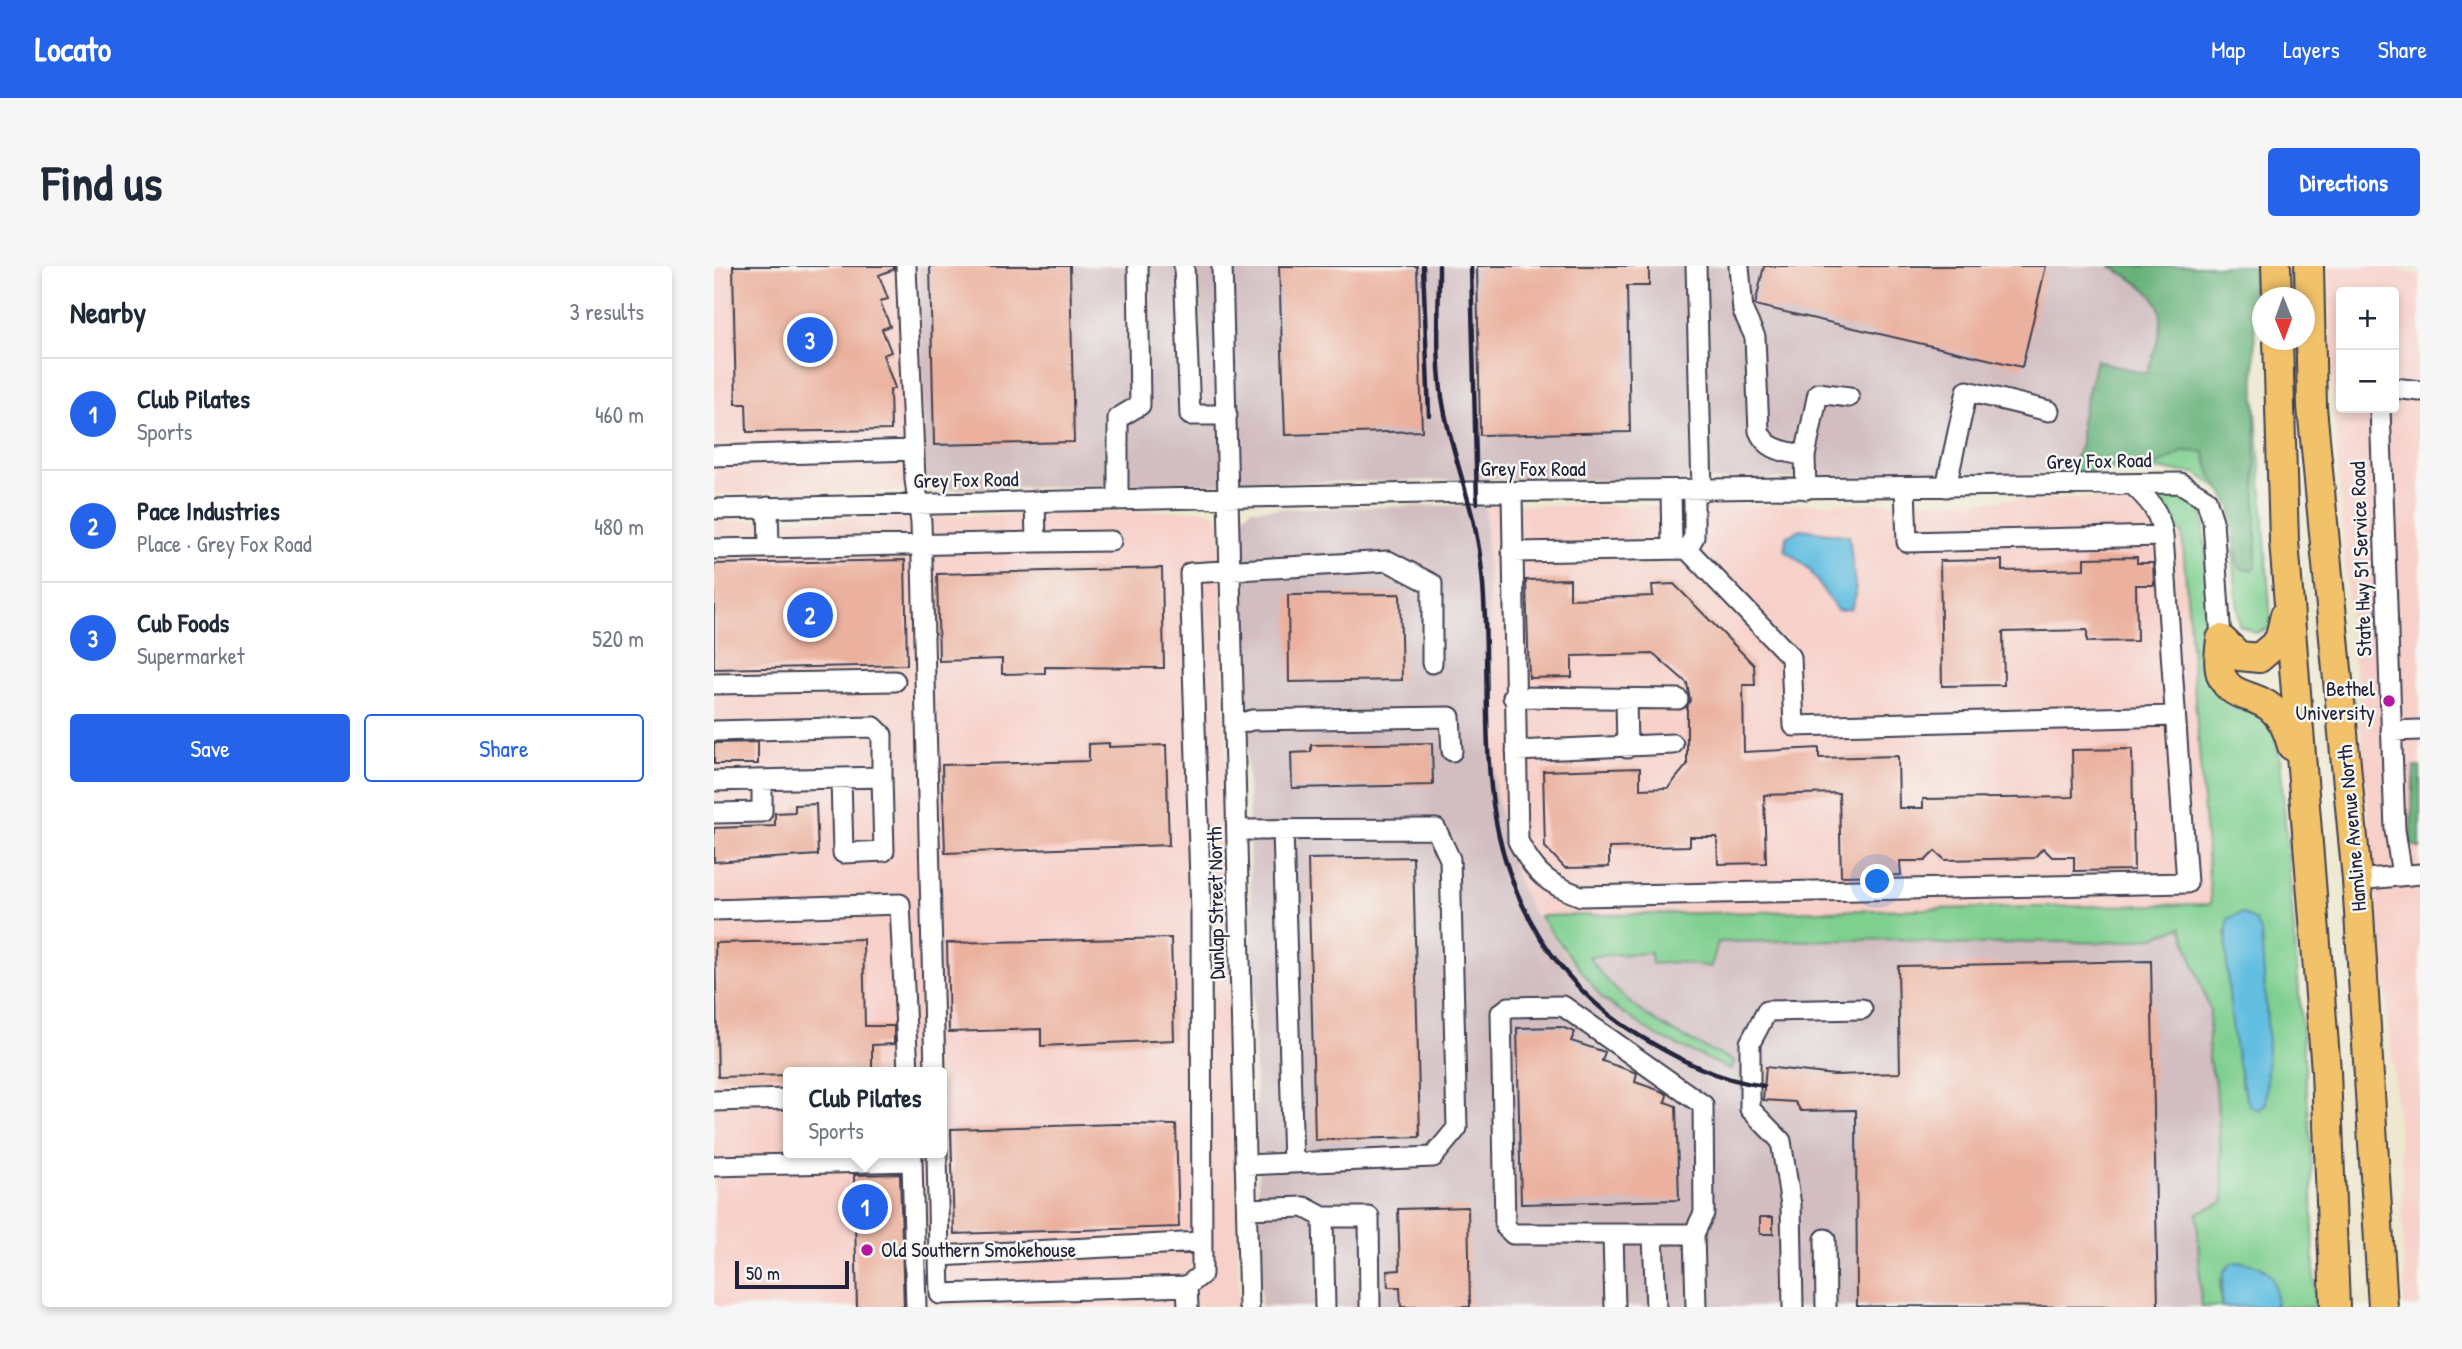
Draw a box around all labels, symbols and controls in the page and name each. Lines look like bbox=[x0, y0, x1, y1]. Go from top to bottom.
text: Locato bbox=[35, 27, 111, 71]
text: Map bbox=[2211, 33, 2245, 65]
text: Layers bbox=[2283, 33, 2340, 65]
text: Share bbox=[2378, 33, 2427, 65]
button: Directions bbox=[2268, 148, 2420, 216]
text: Find us bbox=[42, 149, 162, 215]
north arrow bbox=[2252, 287, 2315, 350]
map controls bbox=[2336, 287, 2399, 413]
button: + bbox=[2336, 287, 2399, 350]
text: Nearby bbox=[70, 292, 146, 332]
text: 3 results bbox=[569, 296, 644, 327]
pin: 3 bbox=[787, 314, 833, 366]
button: − bbox=[2336, 350, 2399, 413]
text: Club Pilates bbox=[137, 381, 250, 416]
text: 1 bbox=[89, 399, 97, 430]
text: 460 m bbox=[595, 399, 644, 430]
text: Sports bbox=[137, 416, 192, 447]
street label: Grey Fox Road bbox=[2046, 445, 2152, 476]
street label: Grey Fox Road bbox=[1480, 454, 1586, 483]
street label: State Hwy 51 Service Road bbox=[2343, 461, 2378, 657]
street label: Grey Fox Road bbox=[913, 464, 1019, 495]
text: Pace Industries bbox=[137, 493, 280, 528]
text: 2 bbox=[88, 511, 98, 542]
text: 480 m bbox=[594, 511, 644, 542]
text: Place · Grey Fox Road bbox=[137, 528, 312, 559]
pin: 2 bbox=[787, 589, 833, 641]
text: Cub Foods bbox=[137, 605, 229, 640]
text: 3 bbox=[88, 623, 98, 654]
text: 520 m bbox=[592, 623, 644, 654]
text: Supermarket bbox=[137, 640, 245, 671]
place label: Bethel University bbox=[2296, 674, 2375, 727]
marker: Bethel University bbox=[2381, 693, 2397, 709]
button: Save bbox=[70, 714, 350, 782]
button: Share bbox=[364, 714, 644, 782]
street label: Hamline Avenue North bbox=[2330, 743, 2373, 913]
street label: Dunlap Street North bbox=[1200, 826, 1231, 980]
your location bbox=[1860, 864, 1894, 898]
popup bbox=[783, 1067, 947, 1158]
text: Club Pilates bbox=[809, 1080, 922, 1115]
text: Sports bbox=[809, 1115, 864, 1146]
pin: 1 bbox=[842, 1181, 888, 1233]
place label: Old Southern Smokehouse bbox=[881, 1235, 1076, 1264]
marker: Old Southern Smokehouse bbox=[859, 1242, 875, 1258]
scale bar bbox=[735, 1258, 849, 1290]
text: 50 m bbox=[746, 1260, 780, 1286]

